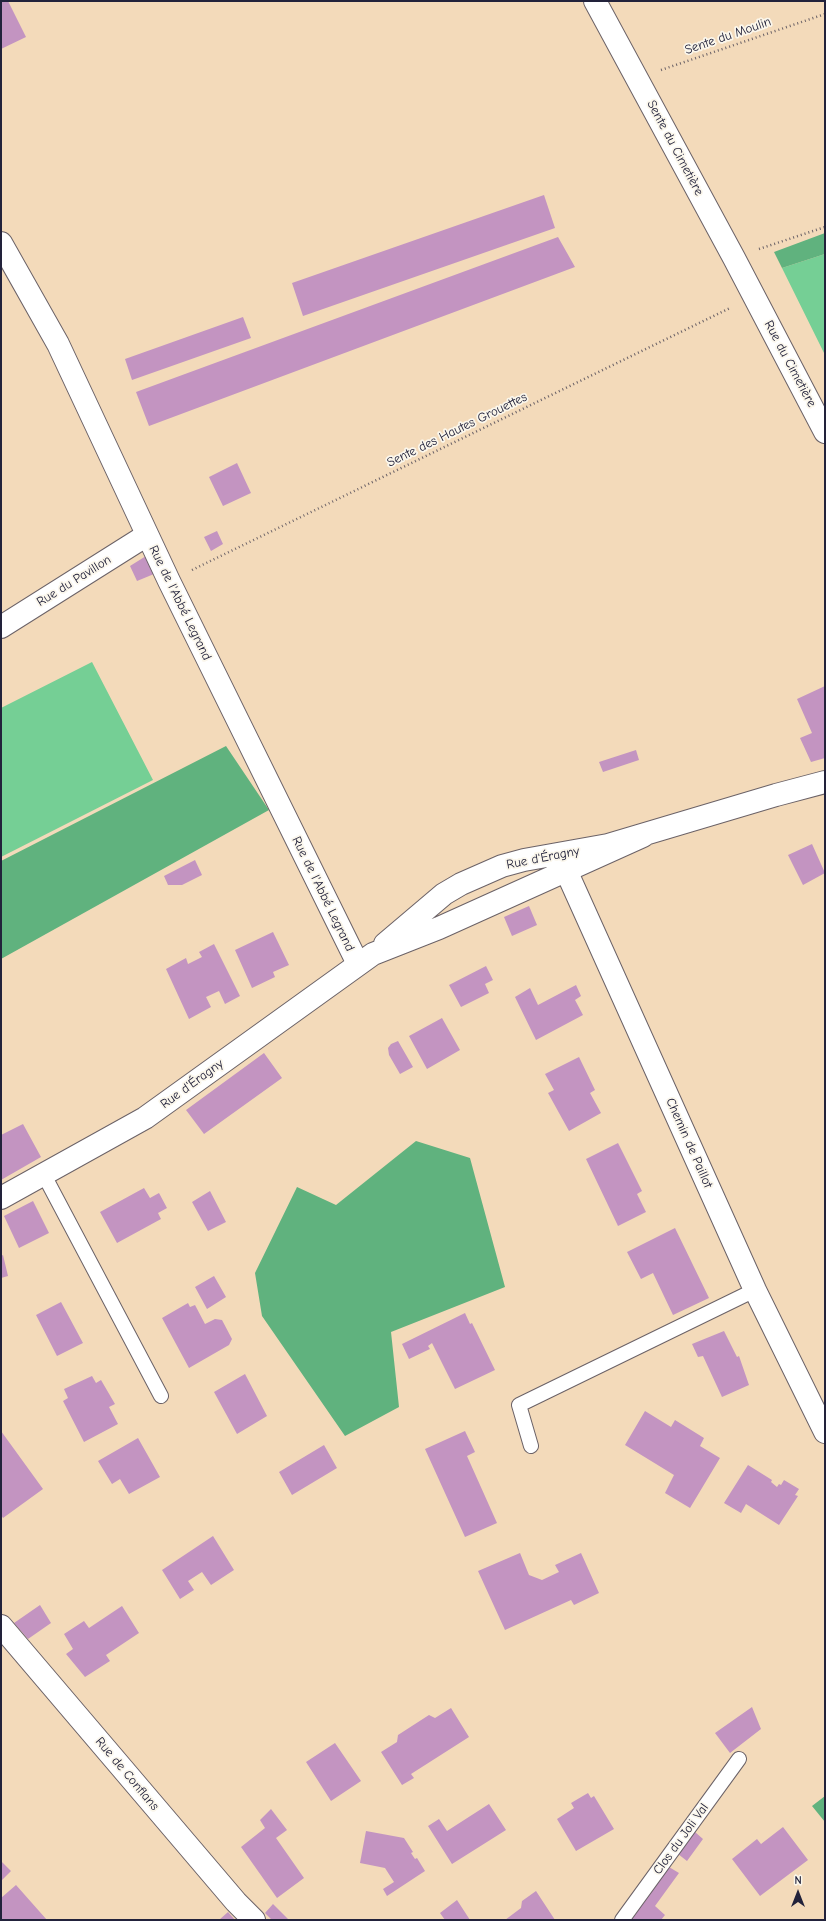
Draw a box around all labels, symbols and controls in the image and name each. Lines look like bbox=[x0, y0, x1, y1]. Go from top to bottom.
street label: Sente du Moulin bbox=[683, 14, 773, 58]
street label: Sente du Cimetière bbox=[643, 98, 707, 198]
street label: Rue du Cimetière bbox=[761, 318, 819, 410]
street label: Sente des Hautes Grouettes bbox=[384, 389, 530, 471]
street label: Rue de l'Abbé Legrand bbox=[145, 543, 215, 663]
street label: Rue du Pavillon bbox=[34, 552, 114, 610]
street label: Rue de l'Abbé Legrand bbox=[288, 834, 358, 954]
street label: Rue d'Éragny bbox=[505, 843, 581, 873]
street label: Rue d'Éragny bbox=[157, 1056, 227, 1112]
street label: Chemin de Paillot bbox=[662, 1096, 716, 1190]
street label: Rue de Conflans bbox=[92, 1734, 162, 1814]
street label: Clos du Joli Val bbox=[650, 1800, 712, 1878]
north arrow bbox=[778, 1873, 818, 1913]
text: N bbox=[794, 1874, 802, 1887]

